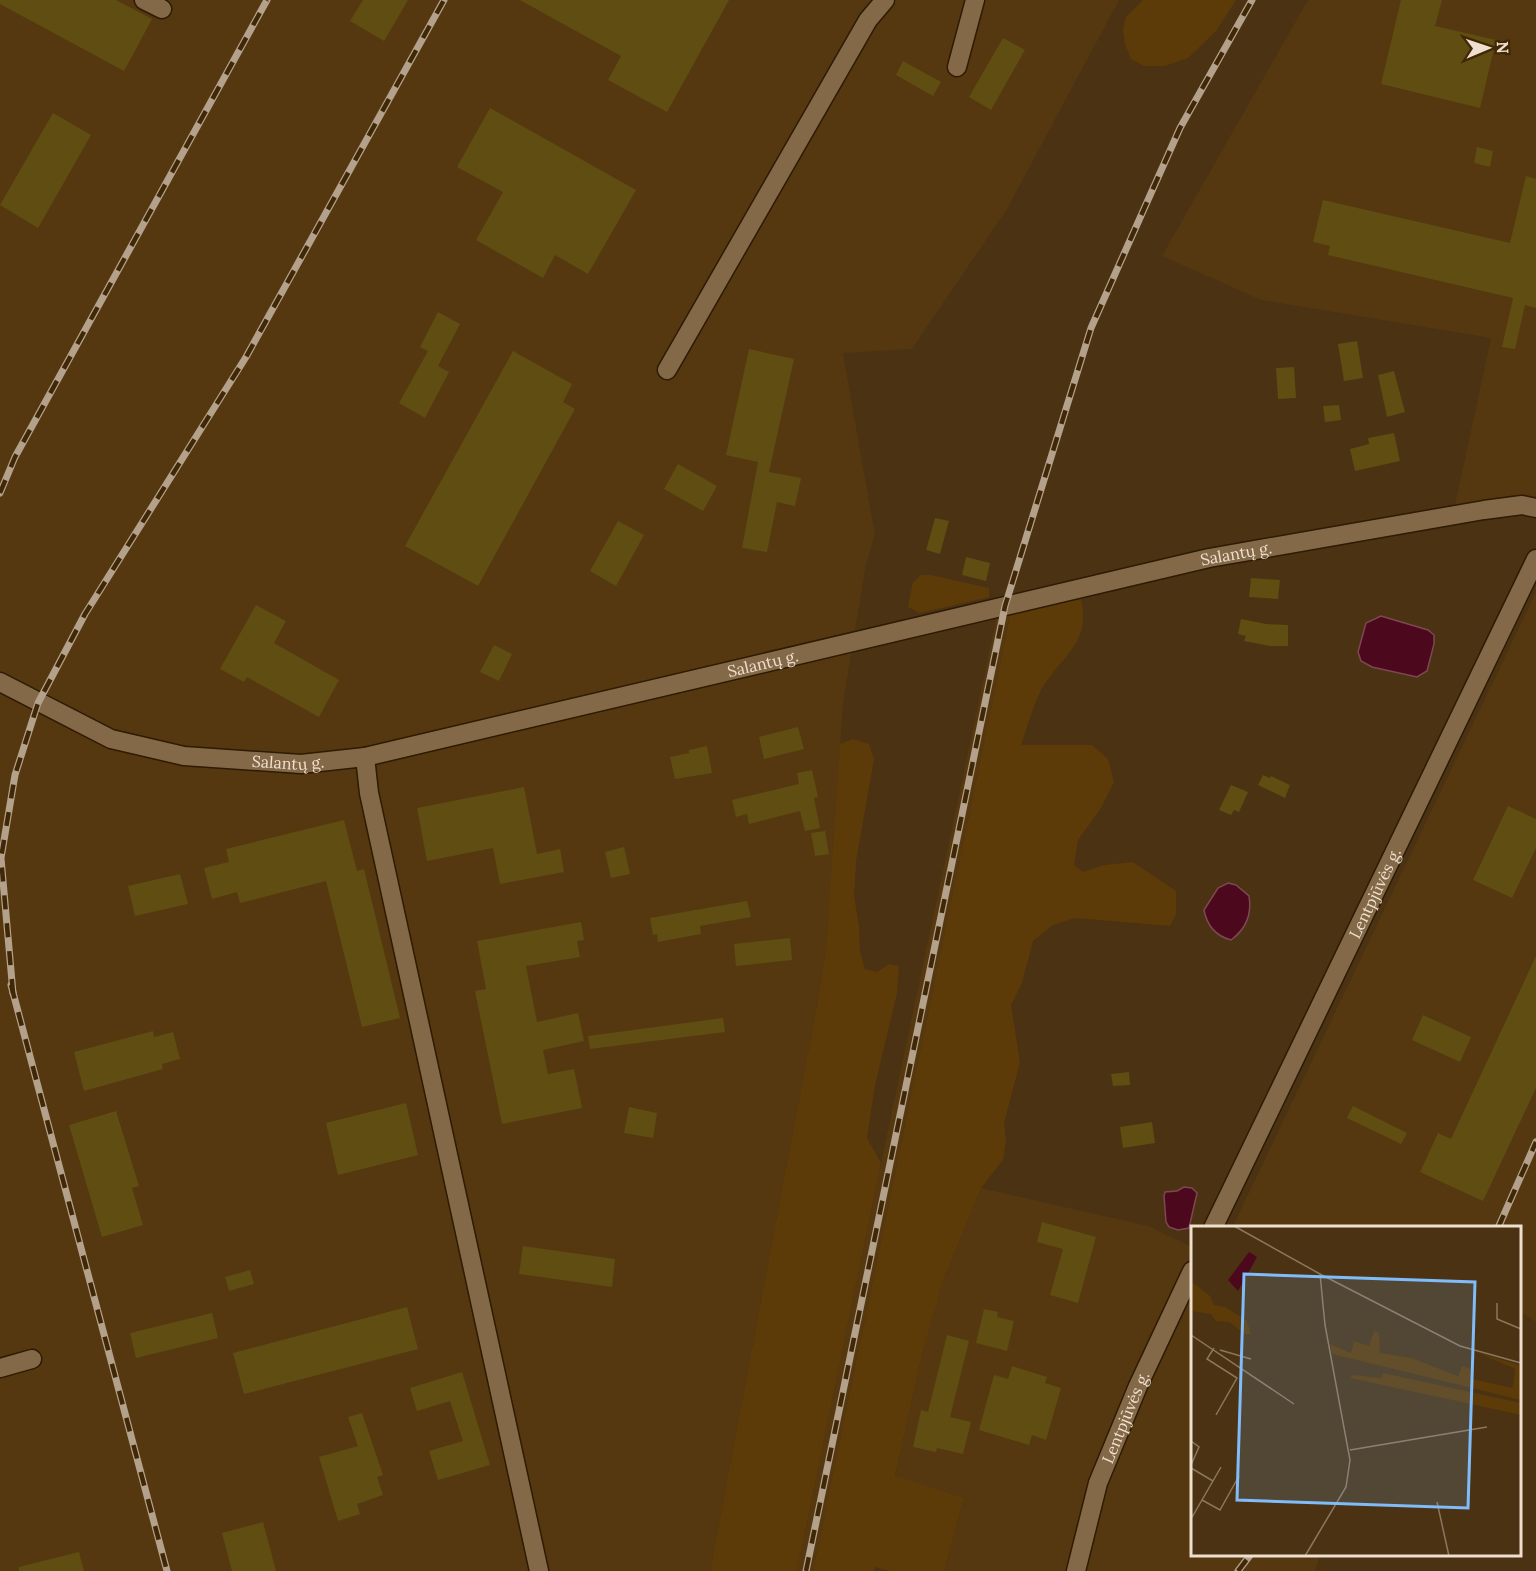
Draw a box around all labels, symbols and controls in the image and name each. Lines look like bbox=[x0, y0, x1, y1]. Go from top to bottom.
north arrow bbox=[1458, 18, 1518, 78]
text: N bbox=[1493, 41, 1513, 54]
street label: Salantų g. bbox=[1198, 537, 1273, 570]
street label: Salantų g. bbox=[725, 645, 800, 681]
street label: Salantų g. bbox=[251, 751, 325, 774]
street label: Lentpjūvės g. bbox=[1344, 844, 1405, 942]
inset map bbox=[1191, 1226, 1521, 1556]
street label: Lentpjūvės g. bbox=[1097, 1368, 1154, 1466]

